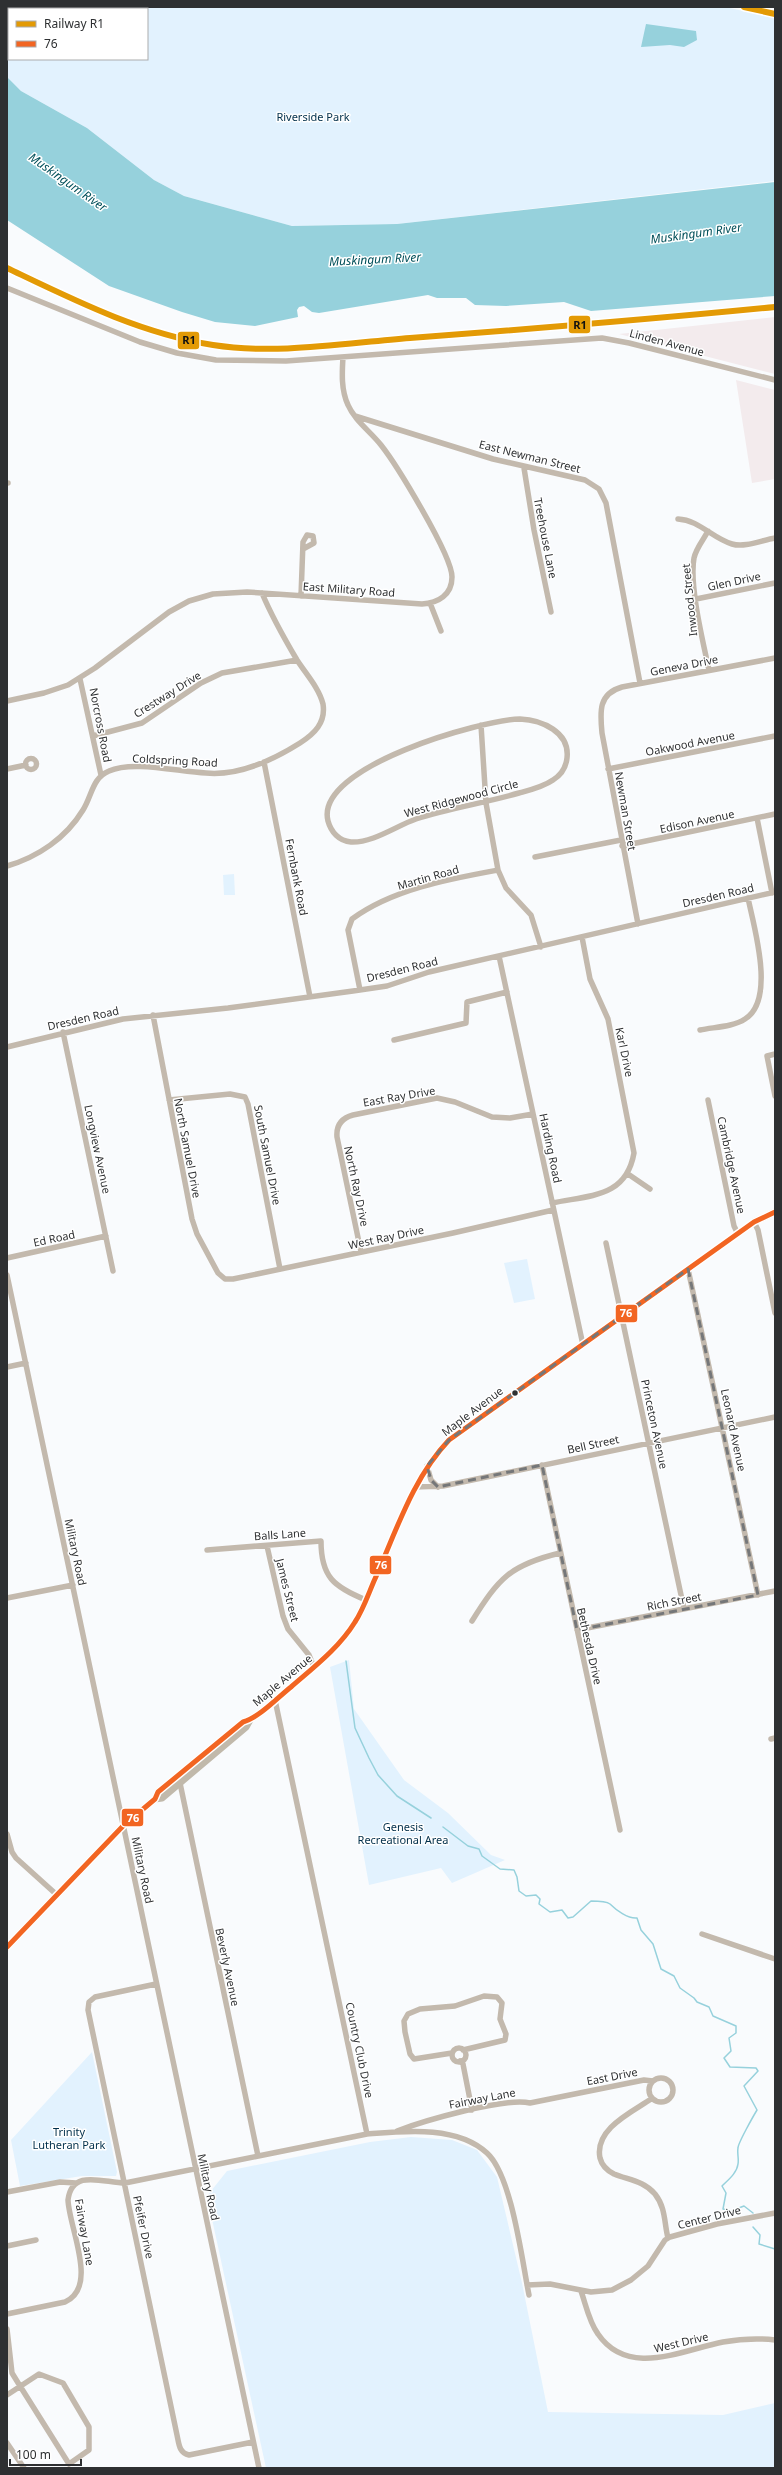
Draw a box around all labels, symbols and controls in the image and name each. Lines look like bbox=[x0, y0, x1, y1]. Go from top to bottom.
legend bbox=[8, 8, 148, 60]
text: Railway R1 bbox=[44, 15, 104, 32]
text: 76 bbox=[44, 35, 58, 52]
park label: Riverside Park bbox=[276, 109, 350, 124]
water label: Muskingum River bbox=[25, 149, 112, 216]
water label: Muskingum River bbox=[649, 218, 744, 248]
water label: Muskingum River bbox=[329, 248, 423, 270]
line badge: R1 bbox=[568, 315, 591, 334]
text: R1 bbox=[573, 317, 587, 332]
street label: Linden Avenue bbox=[628, 325, 706, 359]
line badge: R1 bbox=[177, 331, 200, 350]
text: R1 bbox=[182, 332, 196, 347]
street label: East Newman Street bbox=[478, 436, 582, 476]
street label: Treehouse Lane bbox=[531, 496, 561, 580]
street label: Inwood Street bbox=[678, 563, 700, 637]
street label: Glen Drive bbox=[706, 568, 762, 594]
street label: East Military Road bbox=[302, 578, 396, 600]
street label: Geneva Drive bbox=[649, 651, 719, 679]
street label: Crestway Drive bbox=[130, 667, 204, 721]
street label: Norcross Road bbox=[86, 687, 116, 763]
street label: Oakwood Avenue bbox=[644, 727, 736, 759]
street label: Coldspring Road bbox=[132, 750, 218, 770]
street label: Newman Street bbox=[612, 770, 640, 852]
street label: West Ridgewood Circle bbox=[402, 776, 520, 820]
street label: Edison Avenue bbox=[658, 806, 736, 836]
street label: Fernbank Road bbox=[282, 837, 312, 917]
street label: Martin Road bbox=[395, 861, 461, 893]
street label: Dresden Road bbox=[681, 879, 755, 911]
street label: Dresden Road bbox=[365, 953, 439, 985]
street label: Dresden Road bbox=[46, 1002, 120, 1034]
street label: Karl Drive bbox=[612, 1026, 638, 1078]
street label: East Ray Drive bbox=[362, 1082, 436, 1110]
street label: North Samuel Drive bbox=[171, 1097, 205, 1199]
street label: Longview Avenue bbox=[81, 1103, 115, 1195]
street label: South Samuel Drive bbox=[251, 1104, 285, 1206]
street label: Harding Road bbox=[536, 1112, 566, 1184]
street label: Cambridge Avenue bbox=[714, 1115, 750, 1215]
street label: North Ray Drive bbox=[341, 1144, 373, 1228]
street label: West Ray Drive bbox=[347, 1222, 425, 1252]
street label: Ed Road bbox=[32, 1226, 76, 1250]
line badge: 76 bbox=[615, 1304, 638, 1323]
text: 76 bbox=[620, 1305, 632, 1320]
street label: Princeton Avenue bbox=[638, 1378, 672, 1470]
street label: Maple Avenue bbox=[438, 1383, 506, 1439]
street label: Leonard Avenue bbox=[718, 1387, 750, 1473]
unlabelled marker bbox=[510, 1388, 520, 1398]
street label: Bell Street bbox=[566, 1431, 620, 1457]
street label: Military Road bbox=[62, 1517, 90, 1587]
street label: Balls Lane bbox=[254, 1525, 306, 1543]
line badge: 76 bbox=[369, 1555, 392, 1575]
street label: James Street bbox=[273, 1556, 303, 1623]
text: 76 bbox=[375, 1557, 387, 1572]
street label: Rich Street bbox=[645, 1588, 703, 1614]
street label: Bethesda Drive bbox=[574, 1606, 606, 1686]
street label: Maple Avenue bbox=[249, 1651, 315, 1709]
line badge: 76 bbox=[121, 1808, 144, 1827]
text: 76 bbox=[127, 1810, 139, 1825]
park label: Genesis Recreational Area bbox=[358, 1819, 448, 1847]
street label: Military Road bbox=[129, 1835, 157, 1905]
street label: Beverly Avenue bbox=[212, 1927, 244, 2007]
street label: Country Club Drive bbox=[343, 2001, 377, 2099]
street label: East Drive bbox=[585, 2064, 639, 2088]
street label: Fairway Lane bbox=[447, 2084, 517, 2112]
park label: Trinity Lutheran Park bbox=[33, 2124, 106, 2152]
street label: Military Road bbox=[195, 2152, 223, 2222]
street label: Pfeifer Drive bbox=[130, 2194, 158, 2260]
street label: Fairway Lane bbox=[72, 2197, 98, 2267]
street label: Center Drive bbox=[676, 2202, 742, 2232]
street label: West Drive bbox=[652, 2328, 710, 2356]
scale bar bbox=[10, 2441, 81, 2467]
text: 100 m bbox=[16, 2446, 51, 2463]

